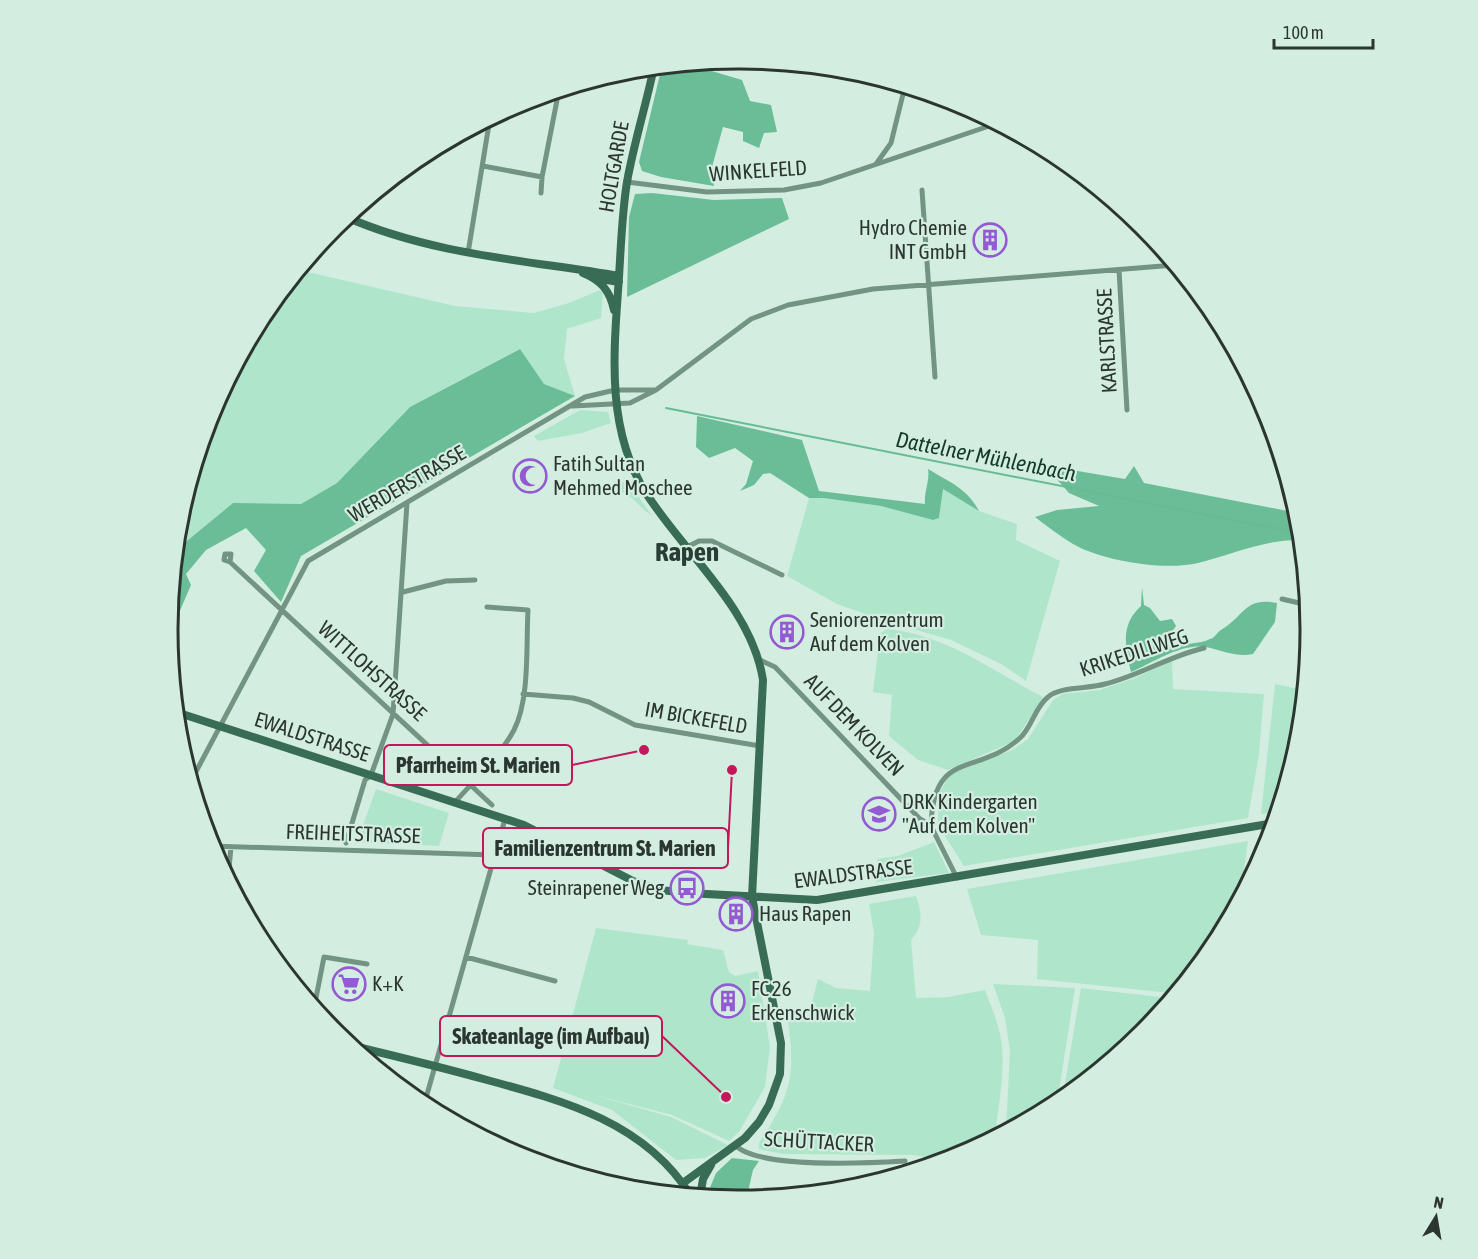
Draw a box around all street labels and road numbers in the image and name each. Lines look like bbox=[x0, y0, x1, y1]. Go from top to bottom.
street label: HOLTGARDE bbox=[593, 119, 633, 214]
street label: WINKELFELD bbox=[708, 155, 807, 185]
street label: KARLSTRASSE bbox=[1091, 288, 1121, 394]
street label: WERDERSTRASSE bbox=[344, 440, 469, 526]
street label: WITTLOHSTRASSE bbox=[314, 616, 431, 725]
street label: KRIKEDILLWEG bbox=[1076, 623, 1191, 681]
street label: AUF DEM KOLVEN bbox=[800, 668, 909, 780]
street label: IM BICKEFELD bbox=[643, 696, 749, 738]
street label: EWALDSTRASSE bbox=[252, 706, 373, 766]
street label: FREIHEITSTRASSE bbox=[285, 819, 421, 847]
street label: EWALDSTRASSE bbox=[792, 854, 914, 892]
street label: SCHÜTTACKER bbox=[764, 1126, 875, 1156]

